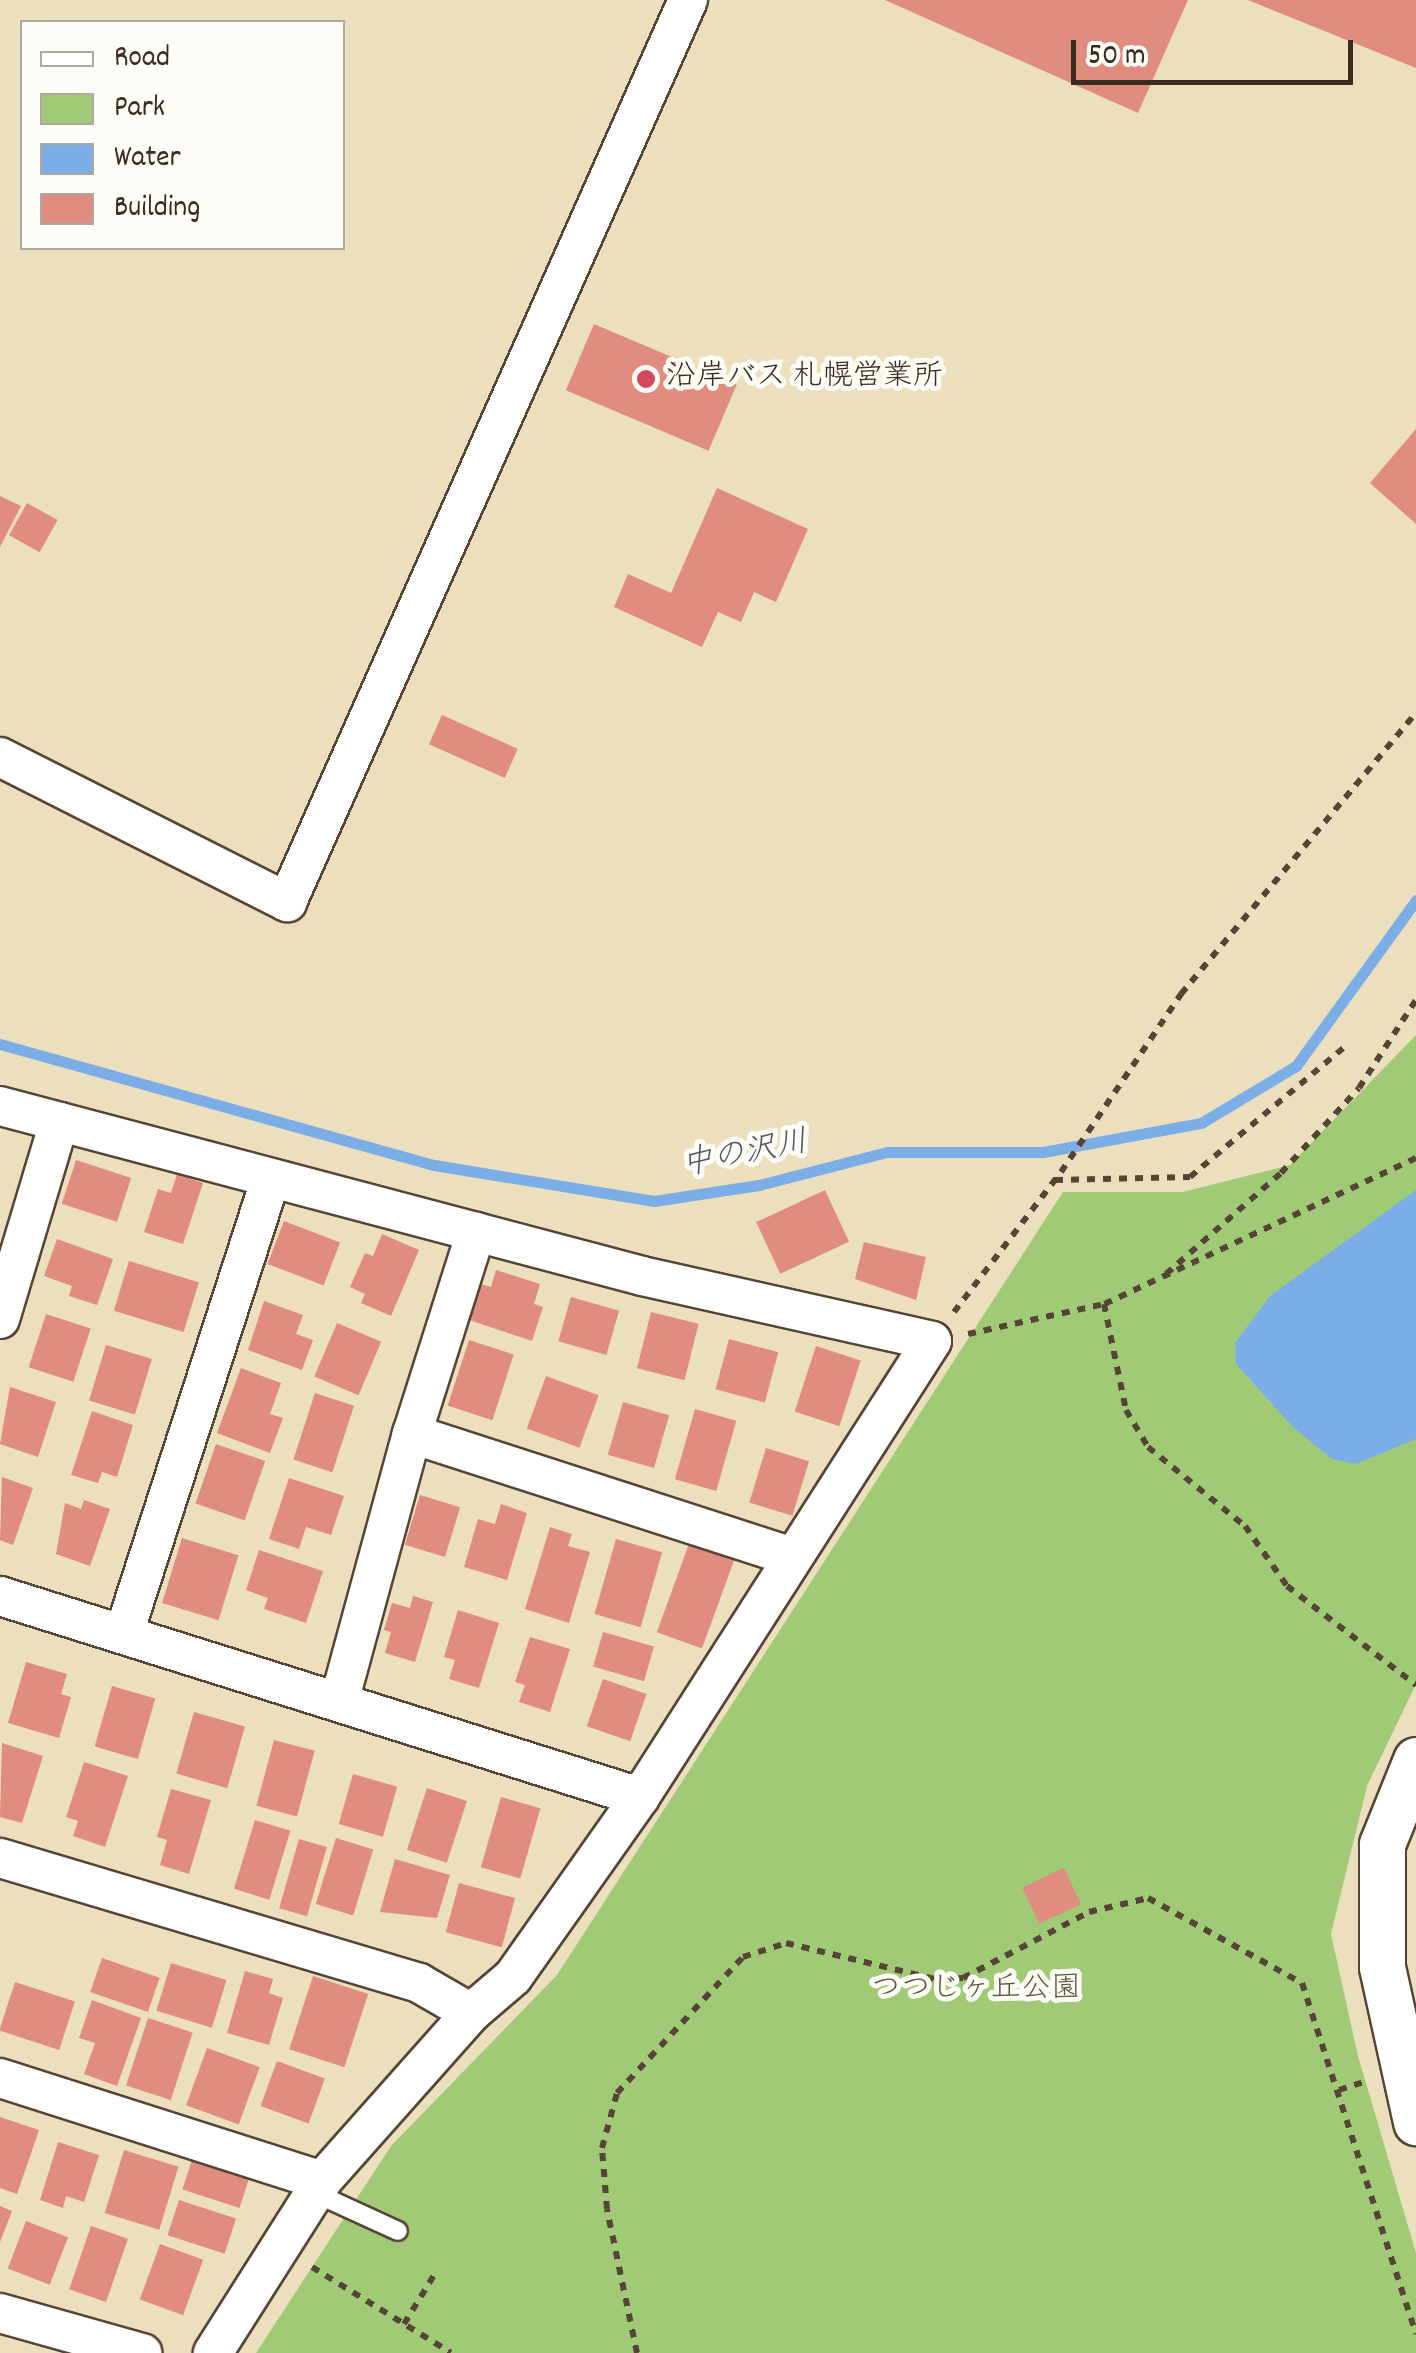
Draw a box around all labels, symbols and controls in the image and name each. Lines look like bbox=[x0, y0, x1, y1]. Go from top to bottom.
legend bbox=[20, 20, 345, 250]
scale bar bbox=[1076, 20, 1358, 82]
text: 50 m bbox=[1088, 36, 1146, 79]
text: Road bbox=[114, 38, 170, 81]
text: Park bbox=[114, 88, 165, 131]
text: Water bbox=[114, 138, 181, 181]
text: Building bbox=[114, 188, 200, 231]
place label: 沿岸バス 札幌営業所 bbox=[666, 361, 943, 397]
marker: 沿岸バス 札幌営業所 bbox=[635, 368, 657, 390]
water label: 中の沢川 bbox=[679, 1125, 811, 1187]
park label: つつじヶ丘公園 bbox=[871, 1973, 1081, 2009]

